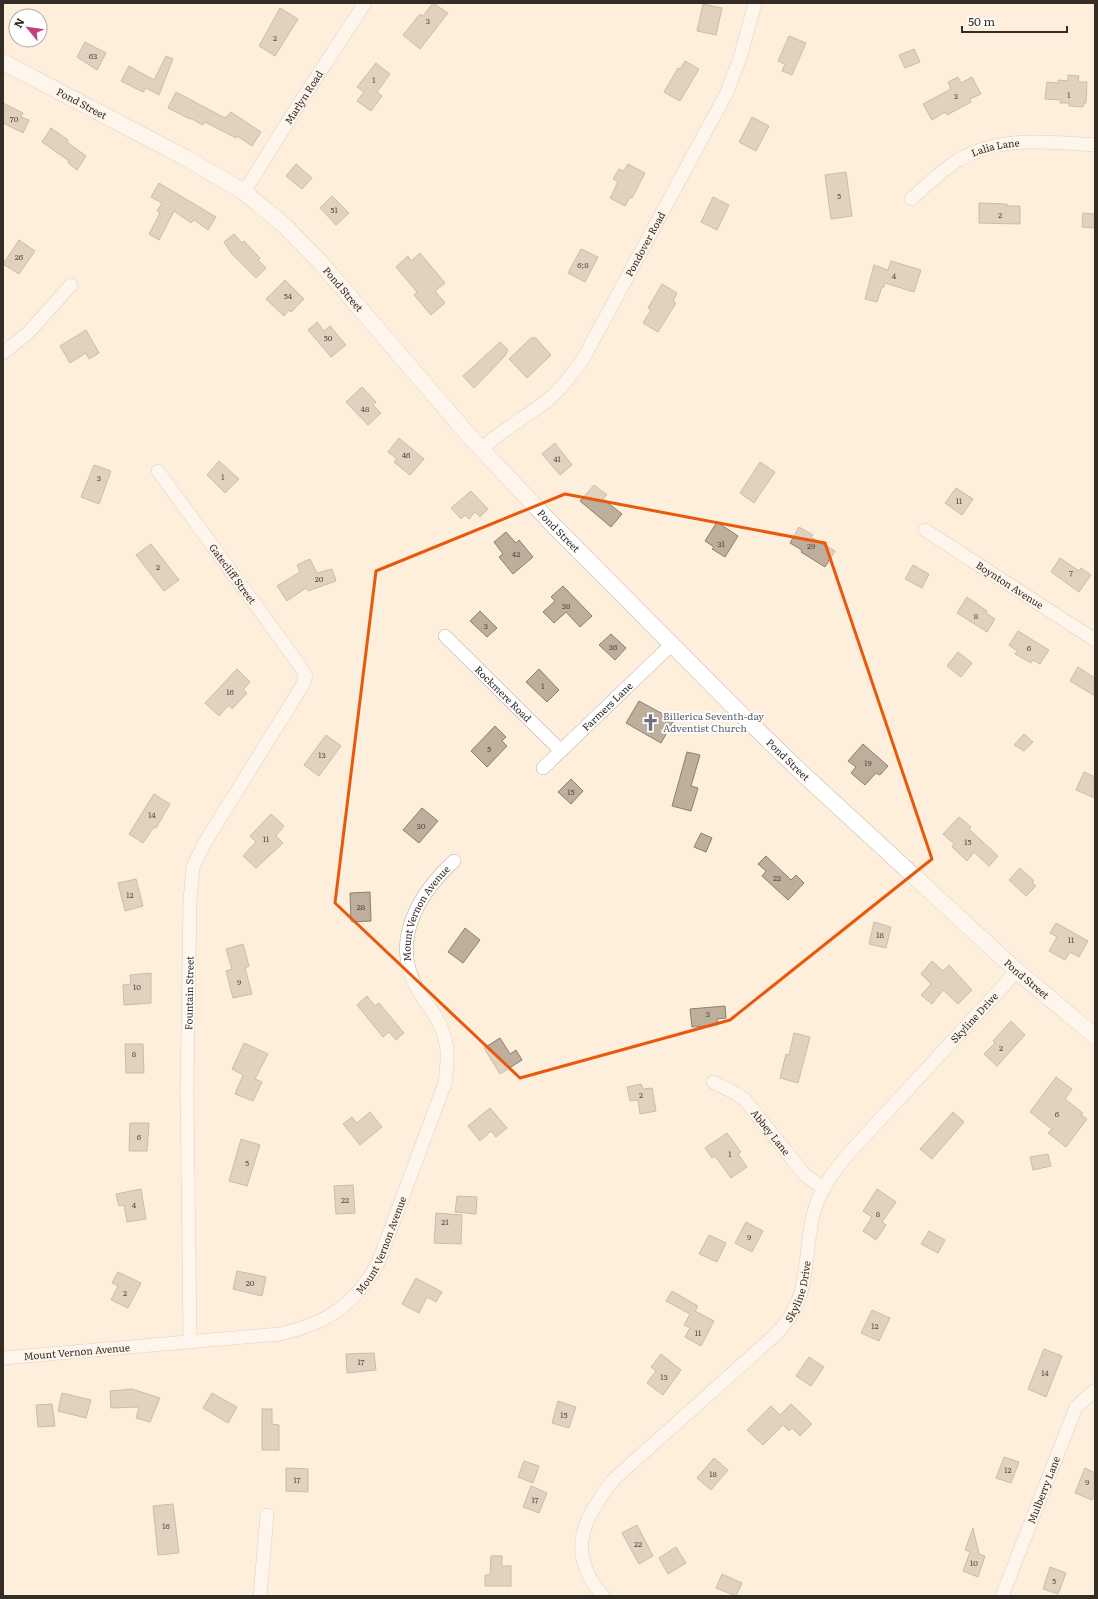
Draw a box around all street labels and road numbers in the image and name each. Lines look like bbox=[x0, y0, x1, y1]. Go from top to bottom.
street label: Marlyn Road bbox=[280, 67, 326, 127]
street label: Pond Street bbox=[54, 83, 110, 122]
street label: Lalia Lane bbox=[969, 134, 1020, 160]
street label: Pondover Road bbox=[621, 209, 668, 279]
street label: Pond Street bbox=[320, 263, 367, 315]
street label: Pond Street bbox=[535, 505, 584, 555]
street label: Gatecliff Street bbox=[206, 540, 260, 607]
street label: Boynton Avenue bbox=[973, 557, 1047, 612]
street label: Rockmere Road bbox=[472, 662, 535, 725]
street label: Farmers Lane bbox=[578, 678, 636, 734]
street label: Pond Street bbox=[763, 735, 814, 784]
street label: Mount Vernon Avenue bbox=[398, 861, 453, 962]
street label: Pond Street bbox=[1001, 955, 1053, 1002]
street label: Fountain Street bbox=[180, 956, 197, 1030]
street label: Skyline Drive bbox=[946, 988, 1001, 1046]
street label: Abbey Lane bbox=[748, 1106, 794, 1158]
street label: Mount Vernon Avenue bbox=[351, 1194, 409, 1297]
street label: Skyline Drive bbox=[781, 1260, 813, 1325]
street label: Mount Vernon Avenue bbox=[23, 1339, 130, 1363]
street label: Mulberry Lane bbox=[1023, 1454, 1063, 1525]

